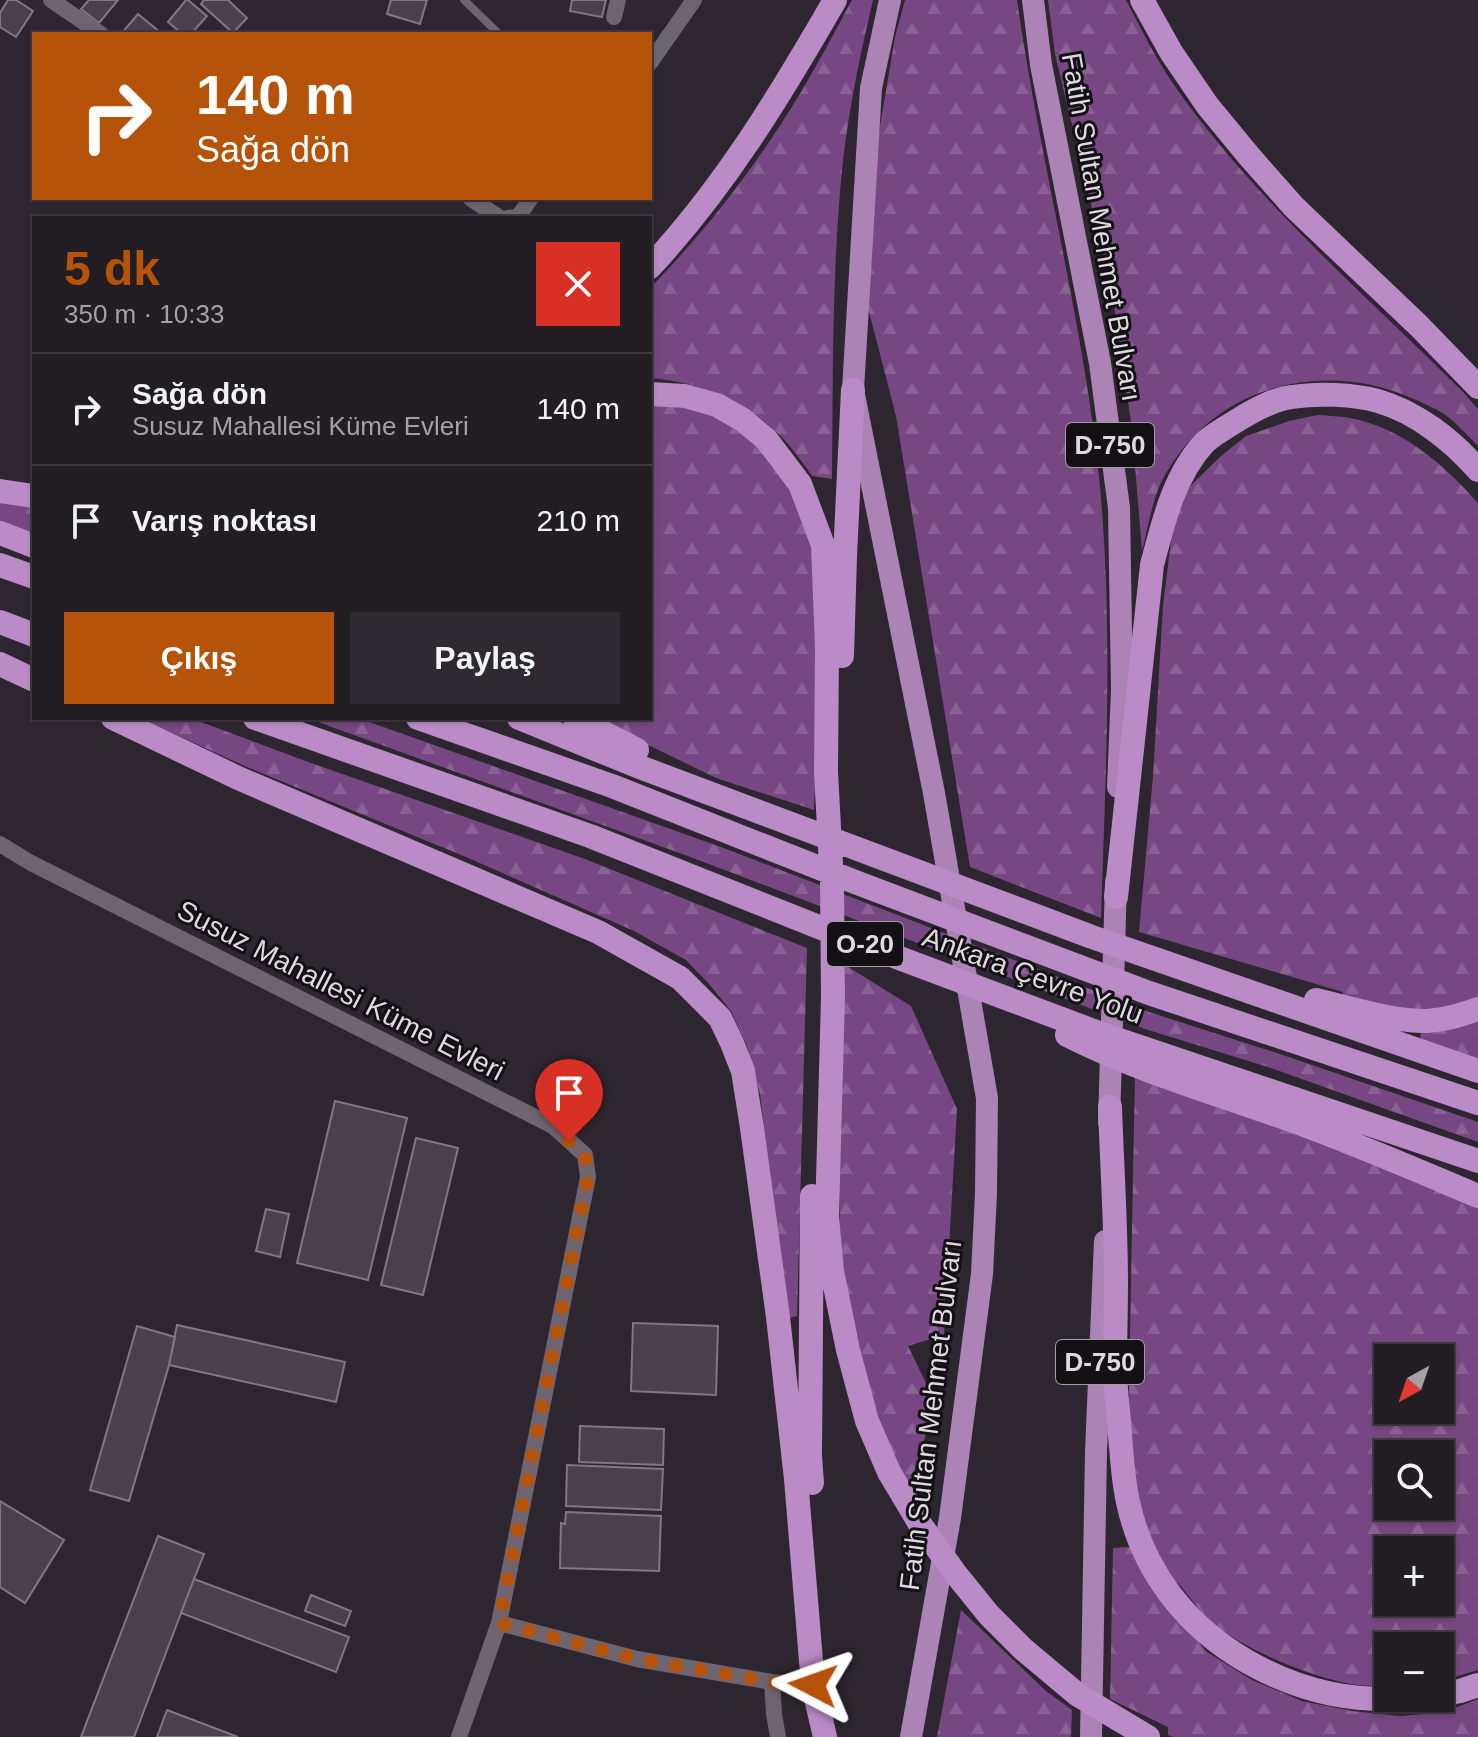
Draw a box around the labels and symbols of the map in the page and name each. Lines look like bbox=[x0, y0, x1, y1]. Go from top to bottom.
street label: Fatih Sultan Mehmet Bulvarı bbox=[1056, 50, 1147, 404]
road number: D-750 bbox=[1066, 423, 1154, 467]
street label: Susuz Mahallesi Küme Evleri bbox=[172, 894, 509, 1087]
street label: Ankara Çevre Yolu bbox=[919, 921, 1147, 1030]
road number: O-20 bbox=[827, 922, 903, 966]
pin bbox=[535, 1059, 603, 1141]
street label: Fatih Sultan Mehmet Bulvarı bbox=[894, 1238, 967, 1592]
road number: D-750 bbox=[1056, 1340, 1144, 1384]
north arrow bbox=[1374, 1344, 1454, 1424]
position arrow bbox=[771, 1643, 855, 1727]

